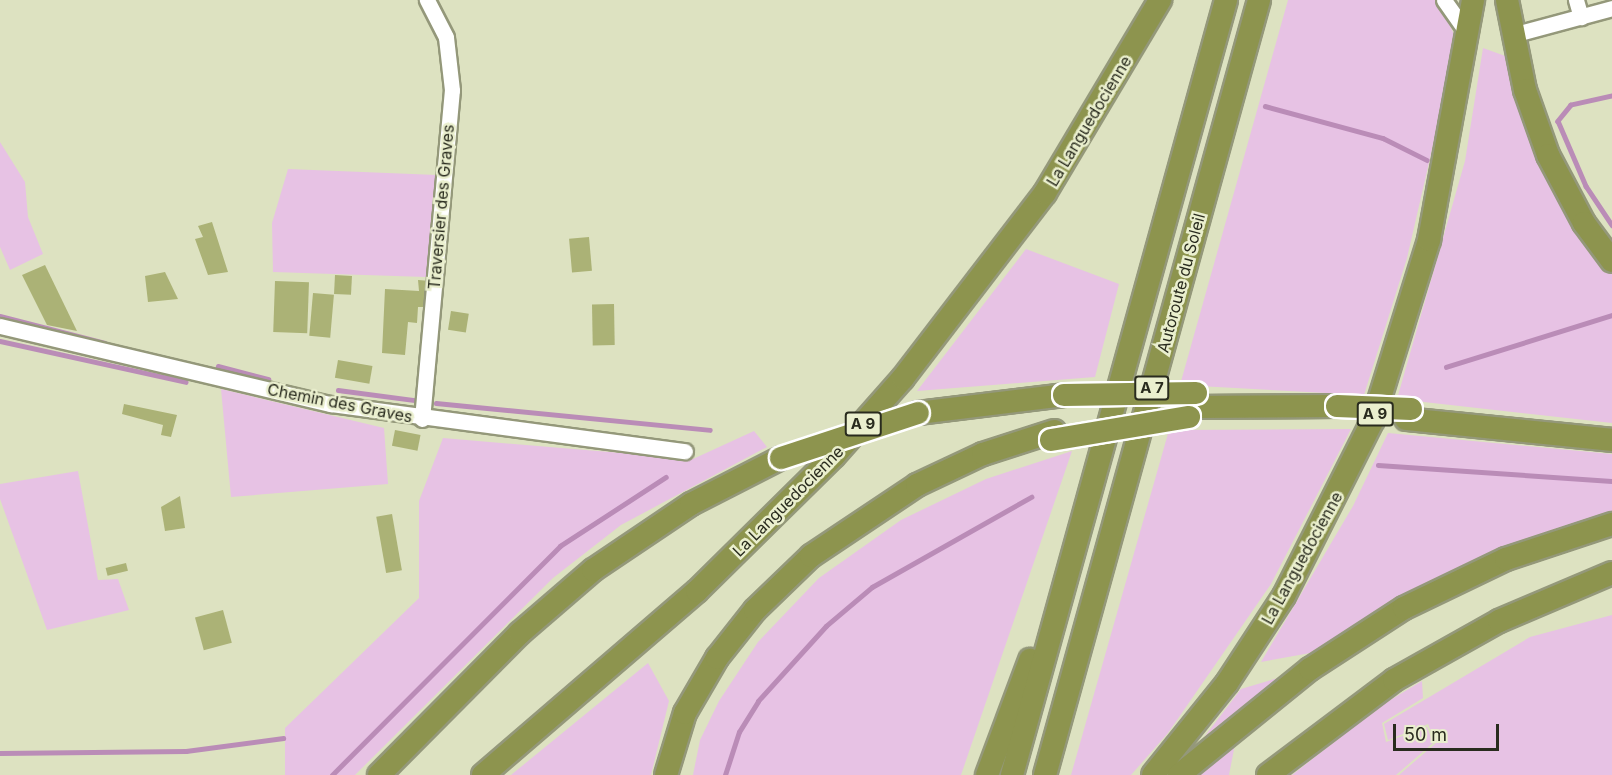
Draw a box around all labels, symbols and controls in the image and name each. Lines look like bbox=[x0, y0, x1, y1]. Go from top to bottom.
street label: La Languedocienne bbox=[1043, 52, 1135, 190]
street label: Traversier des Graves bbox=[424, 124, 458, 290]
street label: Autoroute du Soleil bbox=[1153, 211, 1209, 355]
road number: A 7 bbox=[1134, 376, 1170, 400]
street label: Chemin des Graves bbox=[266, 379, 414, 427]
road number: A 9 bbox=[1356, 402, 1394, 426]
road number: A 9 bbox=[844, 412, 882, 436]
street label: La Languedocienne bbox=[729, 442, 847, 560]
street label: La Languedocienne bbox=[1258, 488, 1346, 628]
scale bar bbox=[1396, 712, 1502, 750]
text: 50 m bbox=[1404, 724, 1447, 745]

